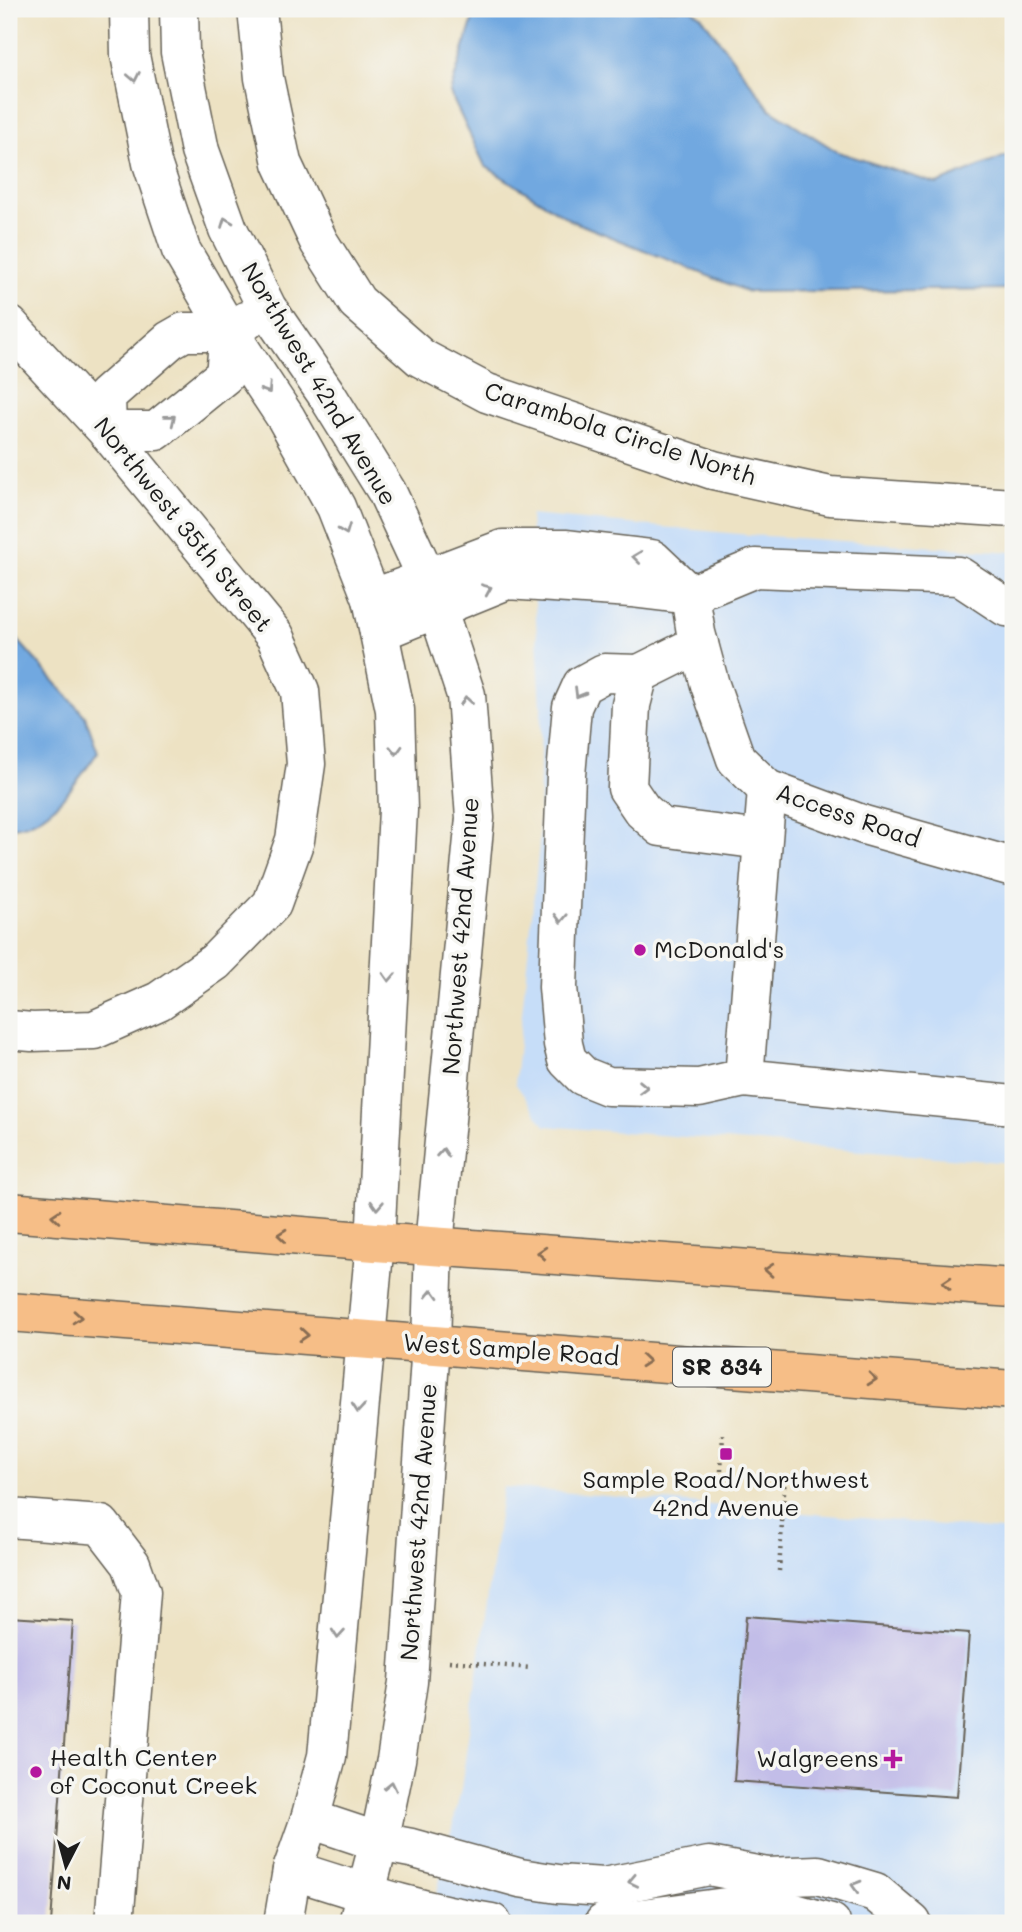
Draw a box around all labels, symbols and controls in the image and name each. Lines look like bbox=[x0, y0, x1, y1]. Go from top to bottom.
one-way arrow bbox=[126, 71, 141, 83]
one-way arrow bbox=[221, 217, 235, 229]
street label: Northwest 42nd Avenue bbox=[235, 256, 405, 510]
street label: Carambola Circle North bbox=[481, 374, 760, 491]
one-way arrow bbox=[258, 381, 271, 394]
street label: Northwest 35th Street bbox=[88, 410, 280, 638]
one-way arrow bbox=[163, 414, 175, 427]
one-way arrow bbox=[336, 524, 350, 536]
one-way arrow bbox=[631, 550, 642, 565]
one-way arrow bbox=[481, 583, 493, 597]
one-way arrow bbox=[574, 685, 587, 698]
one-way arrow bbox=[458, 695, 473, 707]
one-way arrow bbox=[389, 745, 404, 756]
street label: Access Road bbox=[772, 775, 925, 854]
street label: Northwest 42nd Avenue bbox=[434, 796, 485, 1076]
one-way arrow bbox=[553, 912, 568, 923]
place label: McDonald's bbox=[654, 933, 784, 964]
marker: McDonald's bbox=[632, 942, 648, 958]
one-way arrow bbox=[382, 972, 397, 983]
one-way arrow bbox=[638, 1079, 649, 1094]
one-way arrow bbox=[435, 1147, 450, 1158]
one-way arrow bbox=[369, 1199, 384, 1210]
one-way arrow bbox=[50, 1209, 61, 1224]
one-way arrow bbox=[276, 1228, 287, 1243]
one-way arrow bbox=[536, 1246, 547, 1261]
one-way arrow bbox=[763, 1263, 774, 1278]
one-way arrow bbox=[941, 1276, 952, 1291]
one-way arrow bbox=[425, 1289, 440, 1300]
one-way arrow bbox=[72, 1309, 83, 1324]
street label: West Sample Road bbox=[402, 1325, 620, 1372]
one-way arrow bbox=[298, 1327, 309, 1342]
road number: SR 834 bbox=[673, 1348, 771, 1386]
one-way arrow bbox=[640, 1353, 651, 1368]
one-way arrow bbox=[867, 1371, 878, 1386]
street label: Northwest 42nd Avenue bbox=[392, 1382, 443, 1662]
one-way arrow bbox=[351, 1403, 366, 1414]
marker: Sample Road/Northwest 42nd Avenue bbox=[718, 1446, 734, 1462]
place label: Sample Road/Northwest 42nd Avenue bbox=[582, 1463, 870, 1522]
one-way arrow bbox=[331, 1629, 346, 1640]
place label: Health Center of Coconut Creek bbox=[50, 1741, 257, 1800]
place label: Walgreens bbox=[756, 1742, 879, 1773]
marker: Walgreens bbox=[885, 1751, 901, 1767]
marker: Health Center of Coconut Creek bbox=[28, 1764, 44, 1780]
one-way arrow bbox=[382, 1780, 397, 1792]
north arrow bbox=[32, 1830, 102, 1900]
text: N bbox=[56, 1870, 73, 1897]
one-way arrow bbox=[627, 1873, 639, 1888]
one-way arrow bbox=[850, 1880, 862, 1895]

